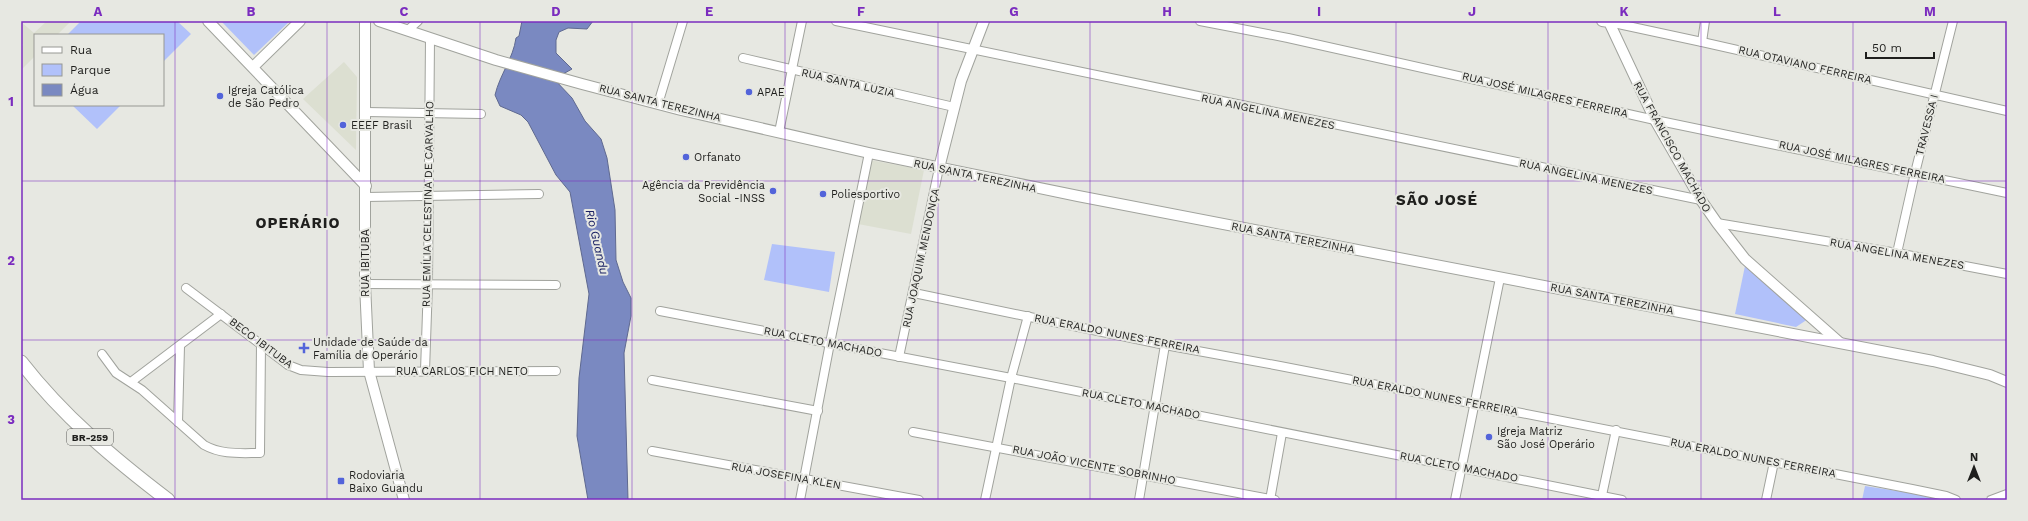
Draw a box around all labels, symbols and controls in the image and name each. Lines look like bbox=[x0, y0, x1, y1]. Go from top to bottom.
text: A bbox=[94, 4, 103, 19]
text: B bbox=[247, 4, 256, 19]
text: C bbox=[400, 4, 409, 19]
text: D bbox=[551, 4, 561, 19]
text: E bbox=[705, 4, 713, 19]
text: F bbox=[857, 4, 865, 19]
text: G bbox=[1009, 4, 1019, 19]
text: H bbox=[1162, 4, 1172, 19]
text: I bbox=[1317, 4, 1321, 19]
text: J bbox=[1468, 4, 1476, 19]
text: K bbox=[1619, 4, 1629, 19]
text: L bbox=[1773, 4, 1781, 19]
text: M bbox=[1924, 4, 1936, 19]
legend bbox=[34, 34, 164, 106]
scale bar bbox=[1866, 34, 1934, 60]
text: 50 m bbox=[1872, 41, 1902, 55]
text: Rua bbox=[70, 43, 92, 57]
street label: RUA OTAVIANO FERREIRA bbox=[1737, 43, 1873, 87]
text: Parque bbox=[70, 63, 111, 77]
street label: RUA SANTA LUZIA bbox=[800, 66, 896, 100]
street label: RUA JOSÉ MILAGRES FERREIRA bbox=[1461, 69, 1630, 120]
street label: RUA FRANCISCO MACHADO bbox=[1631, 79, 1713, 215]
street label: RUA SANTA TEREZINHA bbox=[598, 82, 722, 124]
text: Água bbox=[70, 83, 99, 97]
place label: Igreja Católica de São Pedro bbox=[228, 84, 304, 110]
place label: APAE bbox=[757, 86, 785, 99]
marker: APAE bbox=[744, 87, 754, 97]
marker: Igreja Católica de São Pedro bbox=[215, 91, 225, 101]
street label: RUA ANGELINA MENEZES bbox=[1200, 91, 1336, 133]
street label: TRAVESSA I bbox=[1913, 93, 1941, 157]
text: 1 bbox=[8, 94, 14, 109]
street label: RUA EMÍLIA CELESTINA DE CARVALHO bbox=[419, 101, 436, 307]
place label: EEEF Brasil bbox=[351, 119, 413, 132]
marker: EEEF Brasil bbox=[338, 120, 348, 130]
street label: RUA JOSÉ MILAGRES FERREIRA bbox=[1778, 137, 1947, 186]
place label: Orfanato bbox=[694, 151, 741, 164]
marker: Orfanato bbox=[681, 152, 691, 162]
street label: RUA ANGELINA MENEZES bbox=[1518, 156, 1654, 198]
street label: RUA SANTA TEREZINHA bbox=[912, 157, 1038, 195]
place label: Agência da Previdência Social -INSS bbox=[642, 179, 765, 205]
marker: Agência da Previdência Social -INSS bbox=[768, 186, 778, 196]
street label: RUA JOAQUIM MENDONÇA bbox=[900, 187, 942, 329]
place label: Poliesportivo bbox=[831, 188, 900, 201]
marker: Poliesportivo bbox=[818, 189, 828, 199]
district label: SÃO JOSÉ bbox=[1396, 191, 1478, 209]
water label: Rio Guandu bbox=[583, 208, 611, 276]
district label: OPERÁRIO bbox=[255, 214, 341, 232]
street label: RUA SANTA TEREZINHA bbox=[1230, 220, 1356, 256]
street label: RUA IBITUBA bbox=[359, 229, 372, 297]
street label: RUA ANGELINA MENEZES bbox=[1829, 236, 1965, 272]
text: 2 bbox=[7, 253, 15, 268]
street label: RUA SANTA TEREZINHA bbox=[1549, 281, 1675, 317]
street label: RUA ERALDO NUNES FERREIRA bbox=[1033, 312, 1201, 356]
street label: BECO IBITUBA bbox=[227, 315, 295, 371]
street label: RUA CLETO MACHADO bbox=[763, 324, 883, 360]
place label: Unidade de Saúde da Família de Operário bbox=[313, 336, 428, 362]
marker: Unidade de Saúde da Família de Operário bbox=[298, 342, 310, 354]
street label: RUA CARLOS FICH NETO bbox=[396, 365, 528, 378]
street label: RUA ERALDO NUNES FERREIRA bbox=[1351, 374, 1519, 418]
street label: RUA CLETO MACHADO bbox=[1081, 386, 1201, 422]
text: 3 bbox=[7, 412, 15, 427]
place label: Igreja Matriz São José Operário bbox=[1497, 425, 1595, 451]
road number: BR-259 bbox=[67, 429, 113, 445]
marker: Igreja Matriz São José Operário bbox=[1484, 432, 1494, 442]
street label: RUA ERALDO NUNES FERREIRA bbox=[1669, 436, 1837, 480]
street label: RUA JOÃO VICENTE SOBRINHO bbox=[1011, 443, 1177, 487]
north arrow bbox=[1954, 447, 1994, 487]
street label: RUA CLETO MACHADO bbox=[1399, 449, 1519, 485]
text: N bbox=[1970, 451, 1978, 464]
street label: RUA JOSEFINA KLEN bbox=[730, 460, 842, 492]
place label: Rodoviaria Baixo Guandu bbox=[349, 469, 423, 495]
marker: Rodoviaria Baixo Guandu bbox=[336, 476, 346, 486]

